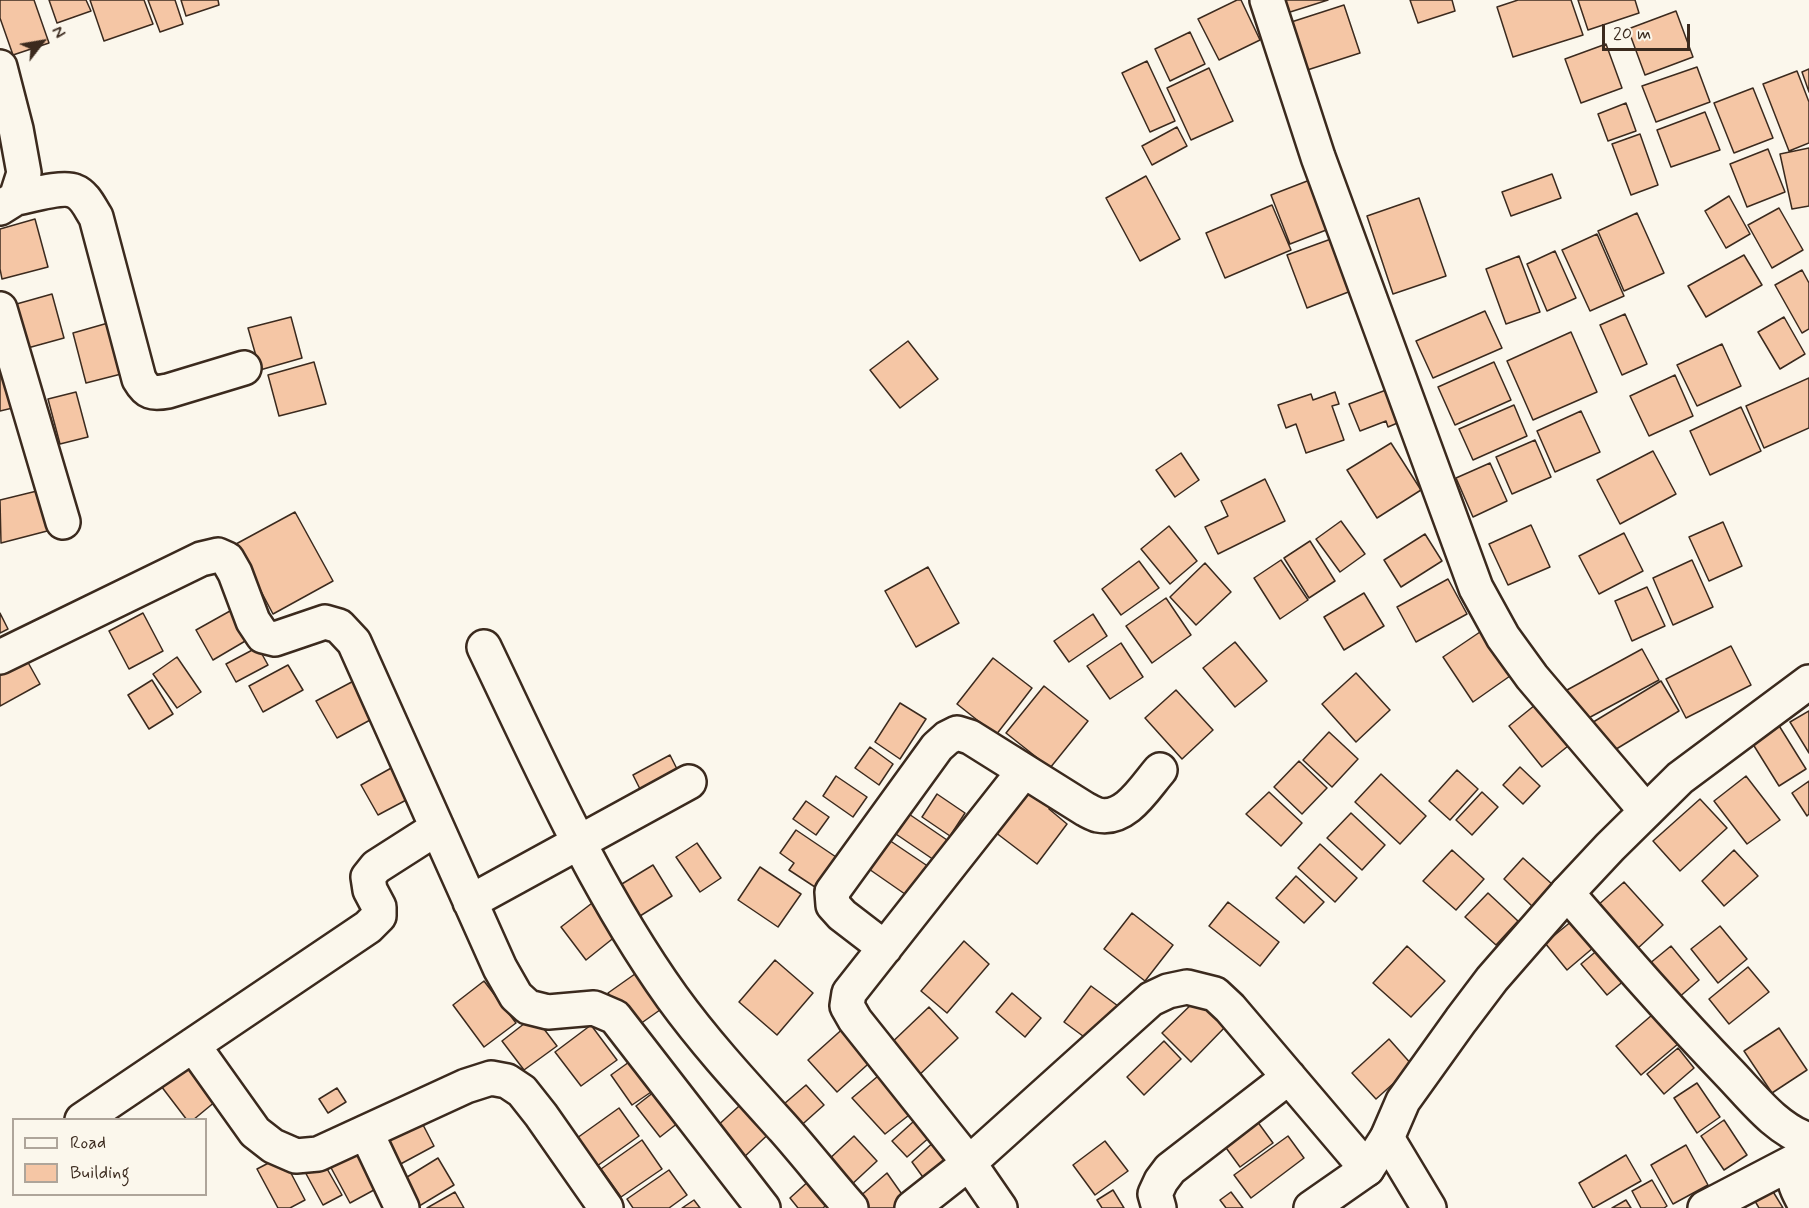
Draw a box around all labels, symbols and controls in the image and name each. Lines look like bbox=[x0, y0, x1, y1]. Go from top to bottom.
north arrow bbox=[12, 12, 72, 72]
scale bar bbox=[1605, 12, 1694, 50]
text: N bbox=[46, 22, 70, 42]
text: 20 m bbox=[1613, 22, 1651, 46]
legend bbox=[12, 1118, 207, 1196]
text: Road bbox=[70, 1131, 106, 1155]
text: Building bbox=[70, 1161, 130, 1185]

